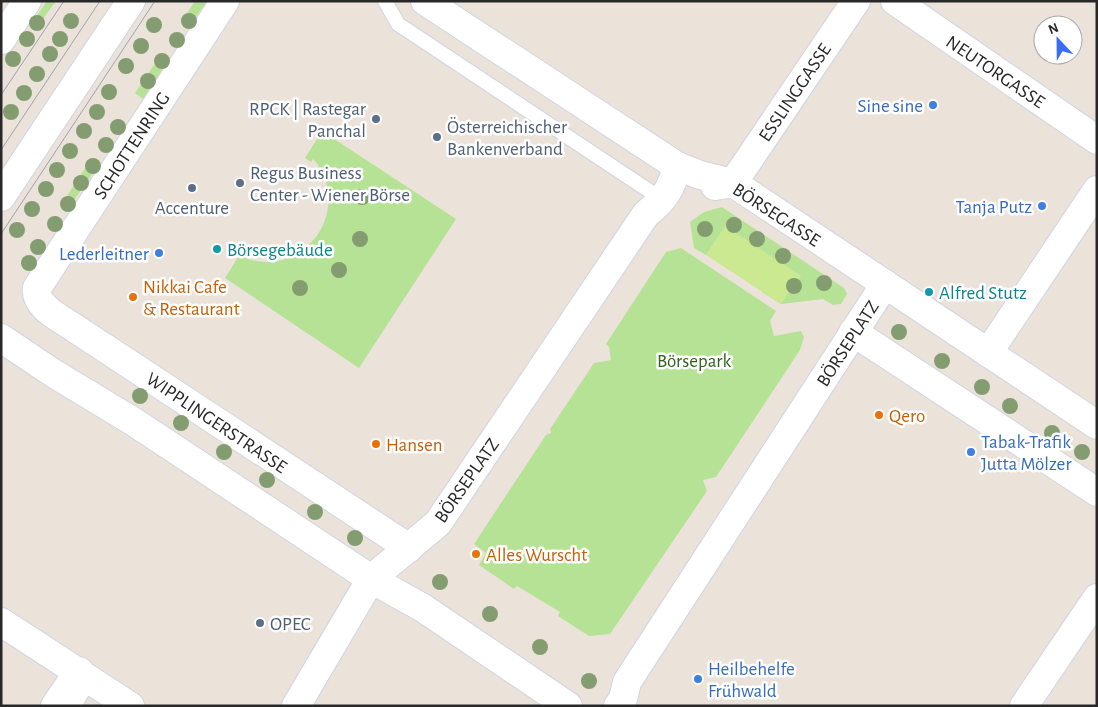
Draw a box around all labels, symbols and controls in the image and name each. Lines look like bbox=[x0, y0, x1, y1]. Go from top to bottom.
north arrow bbox=[1033, 15, 1083, 65]
text: N bbox=[1046, 21, 1061, 37]
street label: NEUTORGASSE bbox=[942, 32, 1048, 112]
street label: ESSLINGGASSE bbox=[756, 40, 835, 145]
street label: SCHOTTENRING bbox=[91, 89, 174, 203]
place label: Sine sine bbox=[858, 97, 923, 116]
place label: RPCK | Rastegar Panchal bbox=[249, 99, 366, 141]
marker: Sine sine bbox=[927, 99, 939, 111]
marker: RPCK | Rastegar Panchal bbox=[370, 113, 382, 125]
place label: Österreichischer Bankenverband bbox=[447, 117, 567, 159]
marker: Österreichischer Bankenverband bbox=[431, 131, 443, 143]
place label: Regus Business Center - Wiener Börse bbox=[250, 164, 410, 205]
marker: Regus Business Center - Wiener Börse bbox=[234, 177, 246, 189]
street label: BÖRSEGASSE bbox=[729, 179, 824, 250]
marker: Accenture bbox=[186, 182, 198, 194]
place label: Tanja Putz bbox=[955, 198, 1032, 217]
place label: Accenture bbox=[155, 199, 229, 218]
marker: Tanja Putz bbox=[1036, 200, 1048, 212]
place label: Börsegebäude bbox=[227, 241, 333, 260]
marker: Börsegebäude bbox=[211, 243, 223, 255]
place label: Lederleitner bbox=[59, 245, 149, 264]
marker: Lederleitner bbox=[153, 247, 165, 259]
place label: Nikkai Cafe & Restaurant bbox=[143, 278, 240, 319]
place label: Alfred Stutz bbox=[939, 284, 1027, 303]
marker: Alfred Stutz bbox=[923, 286, 935, 298]
marker: Nikkai Cafe & Restaurant bbox=[127, 291, 139, 303]
street label: BÖRSEPLATZ bbox=[813, 297, 883, 390]
park label: Börsepark bbox=[657, 352, 731, 371]
street label: WIPPLINGERSTRASSE bbox=[142, 369, 290, 477]
place label: Qero bbox=[889, 407, 925, 426]
marker: Qero bbox=[873, 409, 885, 421]
place label: Tabak-Trafik Jutta Mölzer bbox=[981, 433, 1072, 474]
street label: BÖRSEPLATZ bbox=[431, 435, 503, 526]
place label: Hansen bbox=[386, 436, 443, 455]
marker: Hansen bbox=[370, 438, 382, 450]
marker: Tabak-Trafik Jutta Mölzer bbox=[965, 446, 977, 458]
place label: Alles Wurscht bbox=[486, 546, 587, 565]
marker: Alles Wurscht bbox=[470, 548, 482, 560]
place label: OPEC bbox=[270, 615, 311, 634]
marker: OPEC bbox=[254, 617, 266, 629]
place label: Heilbehelfe Frühwald bbox=[708, 660, 795, 701]
marker: Heilbehelfe Frühwald bbox=[692, 673, 704, 685]

